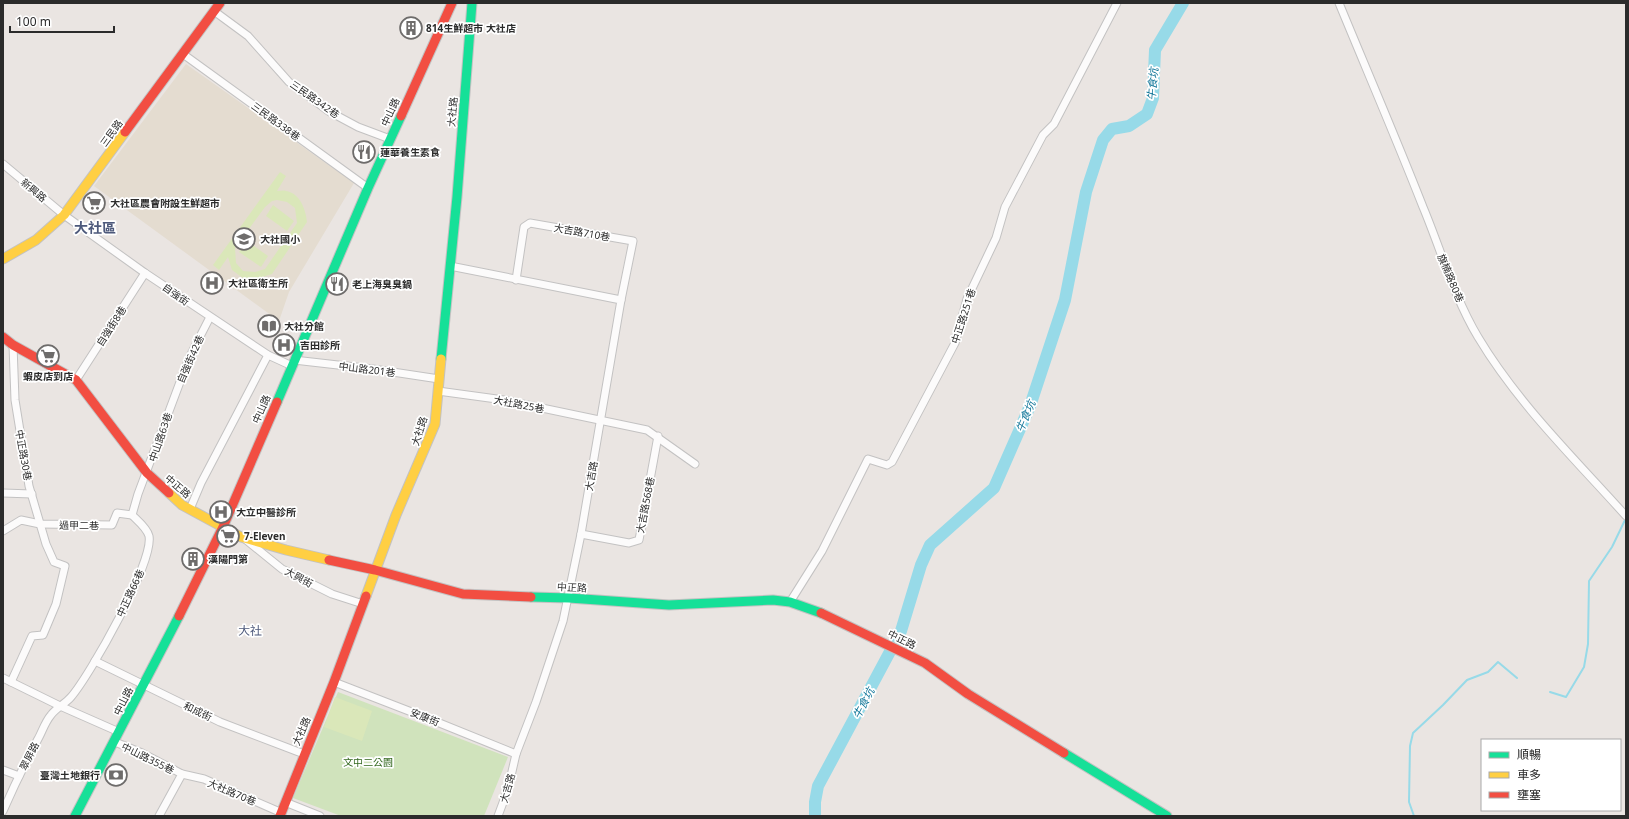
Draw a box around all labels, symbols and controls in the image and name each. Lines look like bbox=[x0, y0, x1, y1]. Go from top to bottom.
scale bar bbox=[10, 8, 114, 34]
text: 100 m bbox=[16, 13, 51, 30]
building icon: 814生鮮超市 大社店 bbox=[398, 15, 424, 41]
place label: 814生鮮超市 大社店 bbox=[426, 21, 516, 35]
water label: 牛食坑 bbox=[1143, 65, 1161, 101]
street label: 三民路342巷 bbox=[288, 77, 342, 121]
street label: 中山路 bbox=[378, 95, 402, 129]
street label: 大社路 bbox=[444, 96, 460, 128]
street label: 三民路338巷 bbox=[249, 99, 303, 143]
street label: 三民路 bbox=[97, 117, 125, 149]
restaurant icon: 蓮華養生素食 bbox=[351, 139, 377, 165]
place label: 蓮華養生素食 bbox=[380, 145, 440, 159]
street label: 新興路 bbox=[18, 175, 50, 205]
supermarket icon: 大社區農會附設生鮮超市 bbox=[81, 190, 107, 216]
place label: 大社區農會附設生鮮超市 bbox=[110, 196, 220, 210]
district label: 大社區 bbox=[74, 218, 116, 237]
street label: 大吉路710巷 bbox=[553, 220, 611, 244]
school or university icon: 大社國小 bbox=[231, 226, 257, 252]
place label: 大社國小 bbox=[260, 232, 301, 246]
street label: 旗楠路80巷 bbox=[1435, 252, 1467, 304]
hospital icon: 大社區衛生所 bbox=[199, 270, 225, 296]
restaurant icon: 老上海臭臭鍋 bbox=[324, 271, 350, 297]
place label: 大社區衛生所 bbox=[228, 276, 288, 290]
place label: 老上海臭臭鍋 bbox=[352, 277, 412, 291]
street label: 自強街 bbox=[160, 280, 192, 308]
street label: 中正路251巷 bbox=[948, 287, 978, 345]
street label: 自強街8巷 bbox=[93, 303, 129, 349]
library icon: 大社分館 bbox=[256, 313, 282, 339]
place label: 大社分館 bbox=[284, 319, 324, 333]
hospital icon: 吉田診所 bbox=[271, 332, 297, 358]
street label: 自強街42巷 bbox=[173, 333, 207, 385]
place label: 吉田診所 bbox=[300, 338, 340, 352]
supermarket icon: 蝦皮店到店 bbox=[35, 343, 61, 369]
street label: 中山路201巷 bbox=[338, 359, 396, 379]
place label: 蝦皮店到店 bbox=[23, 369, 73, 383]
street label: 中山路 bbox=[249, 392, 273, 426]
street label: 大社路25巷 bbox=[492, 392, 546, 416]
water label: 牛食坑 bbox=[1012, 396, 1039, 434]
street label: 中山路63巷 bbox=[145, 410, 175, 464]
street label: 大社路 bbox=[408, 415, 430, 447]
street label: 中正路30巷 bbox=[13, 428, 35, 482]
street label: 大吉路 bbox=[582, 460, 600, 492]
street label: 中正路 bbox=[162, 471, 194, 501]
street label: 大吉路568巷 bbox=[633, 476, 657, 534]
hospital icon: 大立中醫診所 bbox=[208, 499, 234, 525]
place label: 大立中醫診所 bbox=[236, 505, 296, 519]
street label: 過甲二巷 bbox=[59, 518, 99, 532]
supermarket icon: 7-Eleven bbox=[215, 523, 241, 549]
place label: 7-Eleven bbox=[244, 529, 285, 543]
building icon: 漢陽門第 bbox=[180, 546, 206, 572]
place label: 漢陽門第 bbox=[208, 552, 248, 566]
street label: 大興街 bbox=[282, 564, 316, 590]
street label: 中正路66巷 bbox=[113, 567, 147, 619]
street label: 中正路 bbox=[557, 579, 587, 595]
district label: 大社 bbox=[238, 622, 262, 639]
street label: 中正路 bbox=[885, 626, 919, 652]
water label: 牛食坑 bbox=[849, 683, 878, 721]
street label: 中山路 bbox=[110, 684, 136, 718]
street label: 和成街 bbox=[181, 698, 215, 724]
street label: 安康街 bbox=[408, 705, 442, 729]
street label: 大社路 bbox=[289, 714, 313, 748]
street label: 翠屏路 bbox=[16, 739, 42, 773]
street label: 中山路355巷 bbox=[119, 739, 177, 777]
legend bbox=[1481, 739, 1621, 811]
text: 順暢 bbox=[1517, 746, 1541, 763]
park label: 文中二公園 bbox=[343, 755, 393, 769]
bank icon: 臺灣土地銀行 bbox=[103, 762, 129, 788]
text: 車多 bbox=[1517, 766, 1541, 783]
place label: 臺灣土地銀行 bbox=[40, 768, 100, 782]
street label: 大吉路 bbox=[496, 772, 518, 804]
street label: 大社路70巷 bbox=[206, 776, 258, 808]
text: 壅塞 bbox=[1517, 786, 1541, 803]

